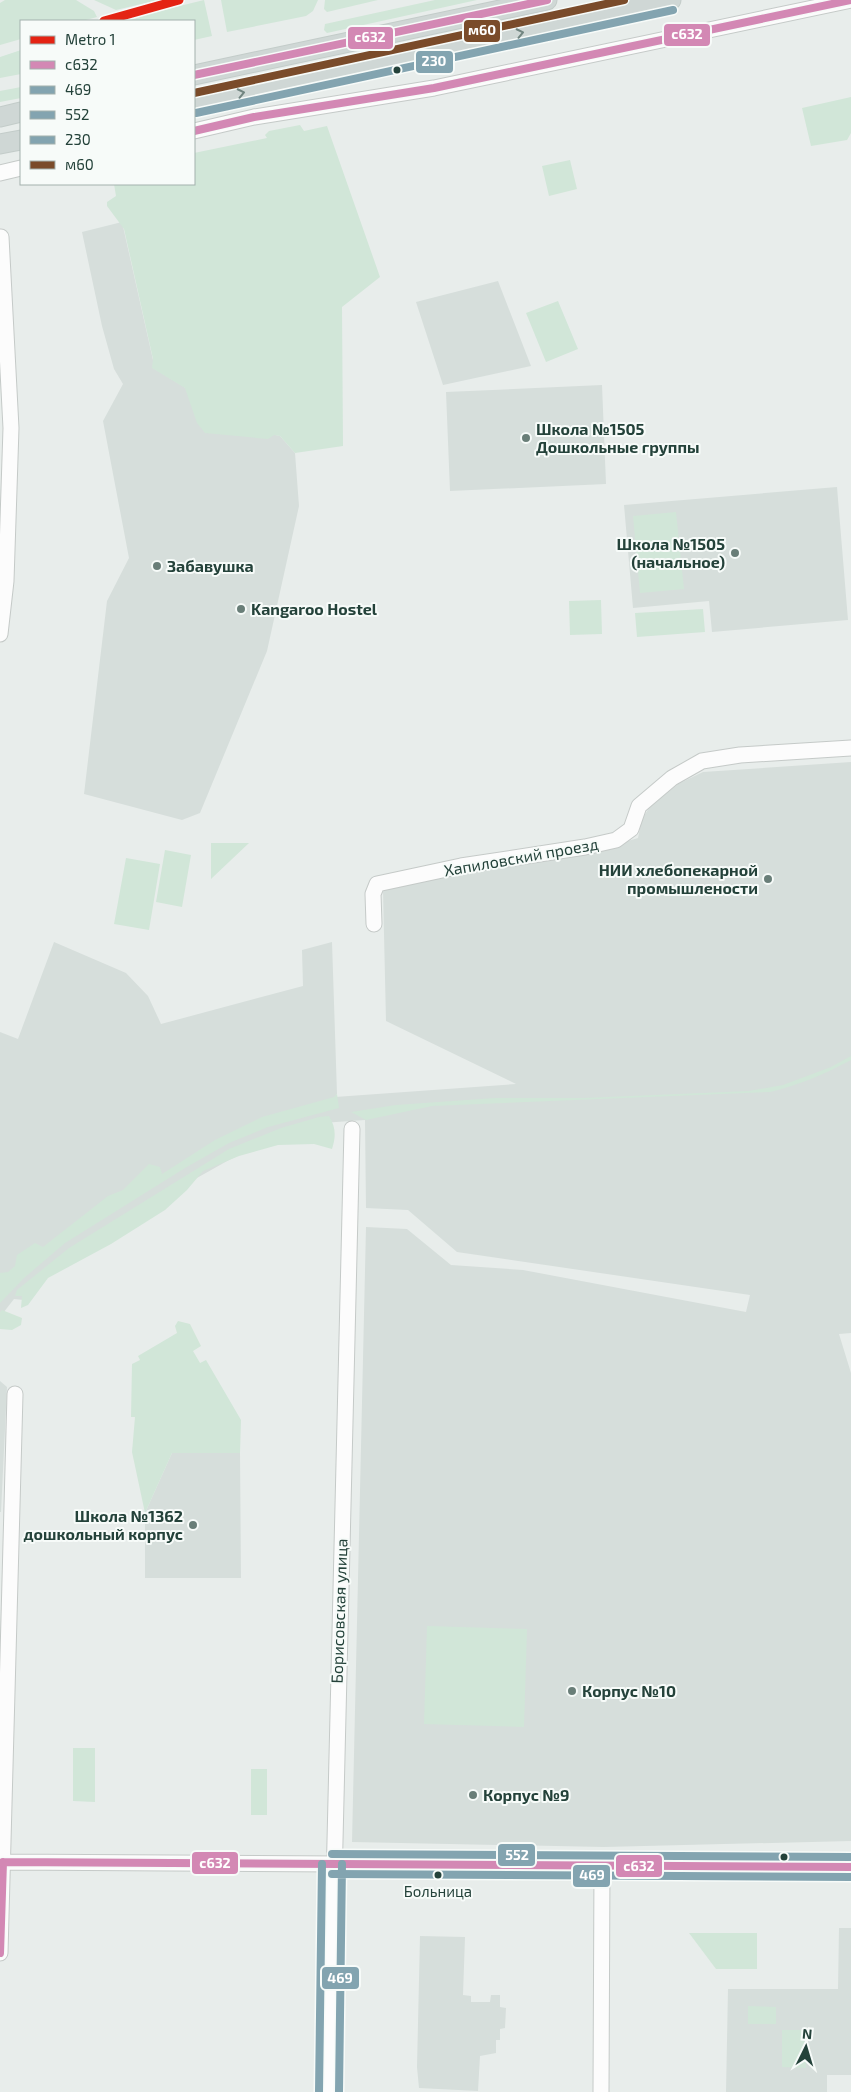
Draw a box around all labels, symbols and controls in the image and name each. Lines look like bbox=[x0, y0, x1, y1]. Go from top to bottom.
line badge: м60 bbox=[463, 19, 501, 43]
legend bbox=[20, 20, 195, 185]
text: м60 bbox=[468, 21, 496, 38]
line badge: с632 bbox=[663, 23, 711, 47]
text: с632 bbox=[671, 25, 703, 42]
line badge: с632 bbox=[347, 26, 394, 50]
text: с632 bbox=[354, 28, 386, 45]
one-way arrow bbox=[516, 28, 524, 39]
text: Metro 1 bbox=[65, 30, 116, 48]
line badge: 230 bbox=[415, 50, 454, 74]
text: 230 bbox=[422, 52, 447, 69]
text: с632 bbox=[65, 55, 98, 73]
unlabelled marker bbox=[392, 65, 402, 75]
text: 469 bbox=[65, 80, 91, 98]
one-way arrow bbox=[237, 88, 246, 99]
text: 552 bbox=[65, 105, 90, 123]
text: 230 bbox=[65, 130, 91, 148]
text: м60 bbox=[65, 155, 94, 173]
place label: Школа №1505 Дошкольные группы bbox=[536, 419, 700, 456]
marker: Школа №1505 Дошкольные группы bbox=[520, 432, 532, 444]
place label: Школа №1505 (начальное) bbox=[617, 534, 725, 571]
marker: Школа №1505 (начальное) bbox=[729, 547, 741, 559]
place label: Забавушка bbox=[167, 556, 254, 575]
marker: Забавушка bbox=[151, 560, 163, 572]
place label: Kangaroo Hostel bbox=[251, 599, 378, 618]
marker: Kangaroo Hostel bbox=[235, 603, 247, 615]
street label: Хапиловский проезд bbox=[442, 834, 600, 879]
place label: НИИ хлебопекарной промышлености bbox=[599, 860, 758, 897]
marker: НИИ хлебопекарной промышлености bbox=[762, 873, 774, 885]
place label: Школа №1362 дошкольный корпус bbox=[24, 1506, 183, 1543]
marker: Школа №1362 дошкольный корпус bbox=[187, 1519, 199, 1531]
street label: Борисовская улица bbox=[326, 1538, 352, 1684]
place label: Корпус №10 bbox=[582, 1681, 676, 1700]
marker: Корпус №10 bbox=[566, 1685, 578, 1697]
place label: Корпус №9 bbox=[483, 1785, 570, 1804]
marker: Корпус №9 bbox=[467, 1789, 479, 1801]
line badge: 552 bbox=[497, 1843, 536, 1867]
text: 552 bbox=[505, 1846, 529, 1863]
line badge: с632 bbox=[191, 1851, 239, 1875]
unlabelled marker bbox=[779, 1852, 789, 1862]
text: с632 bbox=[199, 1854, 231, 1871]
line badge: с632 bbox=[615, 1854, 663, 1878]
text: с632 bbox=[623, 1857, 655, 1874]
line badge: 469 bbox=[572, 1864, 611, 1888]
text: 469 bbox=[579, 1866, 605, 1883]
marker: Больница bbox=[433, 1870, 443, 1880]
place label: Больница bbox=[404, 1882, 472, 1900]
line badge: 469 bbox=[321, 1966, 360, 1990]
text: 469 bbox=[327, 1969, 353, 1986]
north arrow bbox=[781, 2022, 831, 2072]
text: N bbox=[801, 2025, 813, 2042]

